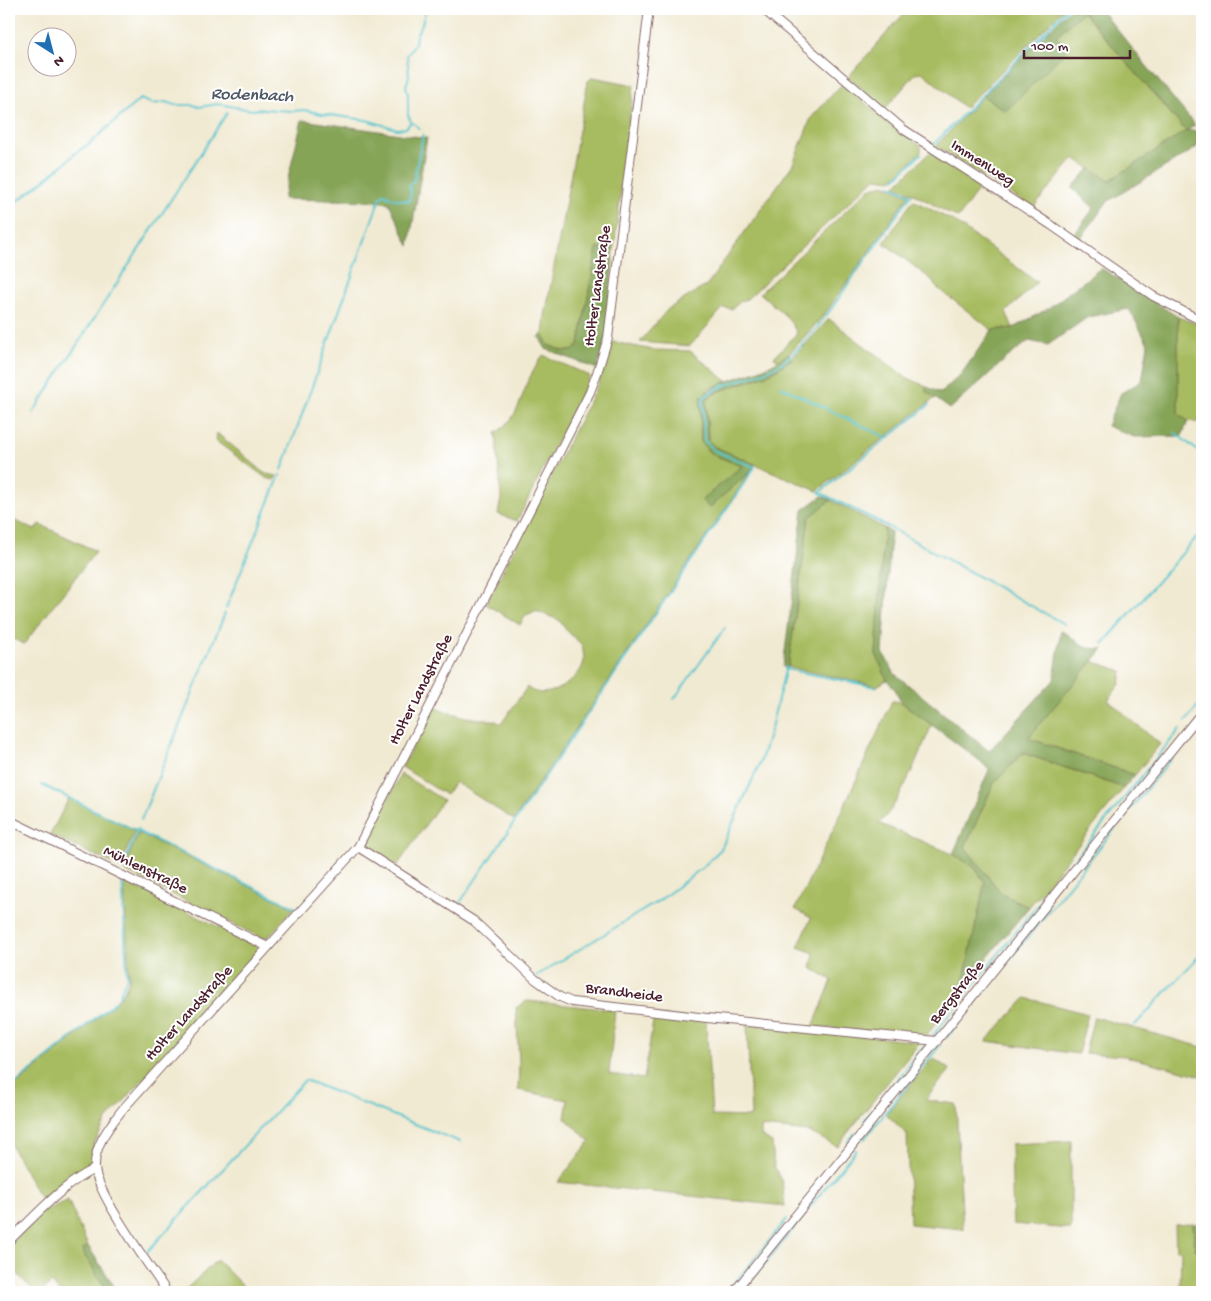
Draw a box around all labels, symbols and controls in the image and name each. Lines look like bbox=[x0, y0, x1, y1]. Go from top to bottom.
north arrow bbox=[28, 28, 78, 78]
scale bar bbox=[1024, 28, 1130, 60]
text: 100 m bbox=[1030, 38, 1069, 56]
text: N bbox=[49, 51, 67, 70]
water label: Rodenbach bbox=[210, 84, 294, 108]
street label: Immenweg bbox=[947, 136, 1017, 192]
street label: Holter Landstraße bbox=[581, 224, 617, 348]
street label: Holter Landstraße bbox=[386, 631, 458, 749]
street label: Mühlenstraße bbox=[100, 842, 191, 900]
street label: Bergstraße bbox=[926, 957, 990, 1029]
street label: Holter Landstraße bbox=[142, 962, 238, 1066]
street label: Brandheide bbox=[583, 980, 664, 1008]

